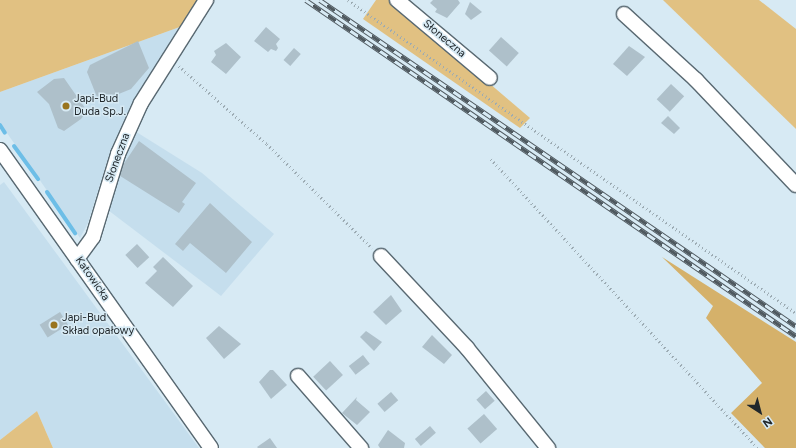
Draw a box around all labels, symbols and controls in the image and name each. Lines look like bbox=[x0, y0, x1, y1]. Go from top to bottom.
street label: Słoneczna bbox=[420, 17, 468, 61]
place label: Japi-Bud Duda Sp.J. bbox=[74, 93, 126, 119]
marker: Japi-Bud Duda Sp.J. bbox=[61, 101, 71, 111]
street label: Słoneczna bbox=[103, 132, 133, 184]
street label: Katowicka bbox=[72, 255, 112, 303]
place label: Japi-Bud Skład opałowy bbox=[62, 312, 134, 338]
marker: Japi-Bud Skład opałowy bbox=[49, 320, 59, 330]
north arrow bbox=[740, 392, 780, 432]
text: N bbox=[760, 414, 775, 430]

